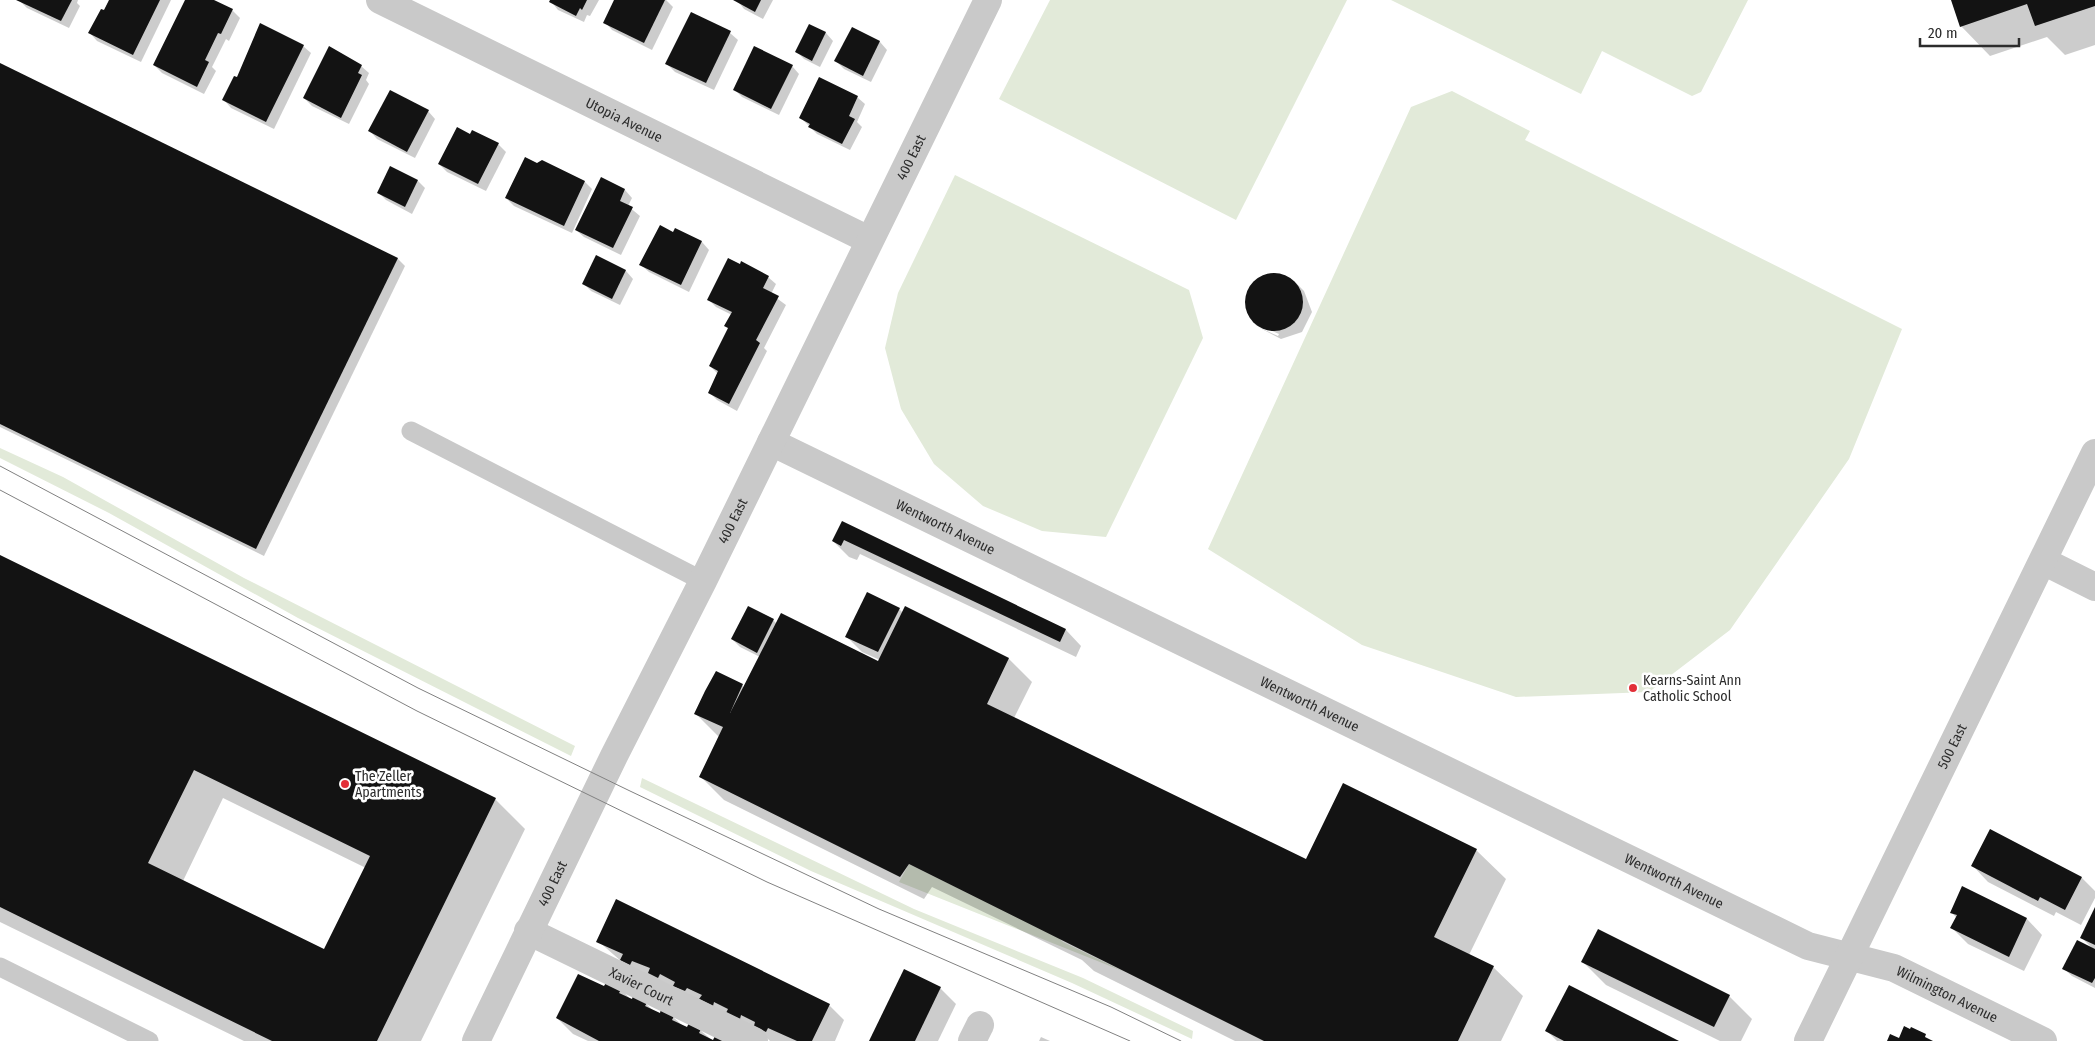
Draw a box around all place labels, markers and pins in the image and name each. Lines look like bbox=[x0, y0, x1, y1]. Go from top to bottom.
place label: Kearns-Saint Ann Catholic School bbox=[1643, 672, 1741, 705]
marker: Kearns-Saint Ann Catholic School bbox=[1627, 682, 1639, 694]
place label: The Zeller Apartments bbox=[355, 768, 422, 801]
marker: The Zeller Apartments bbox=[339, 778, 351, 790]

